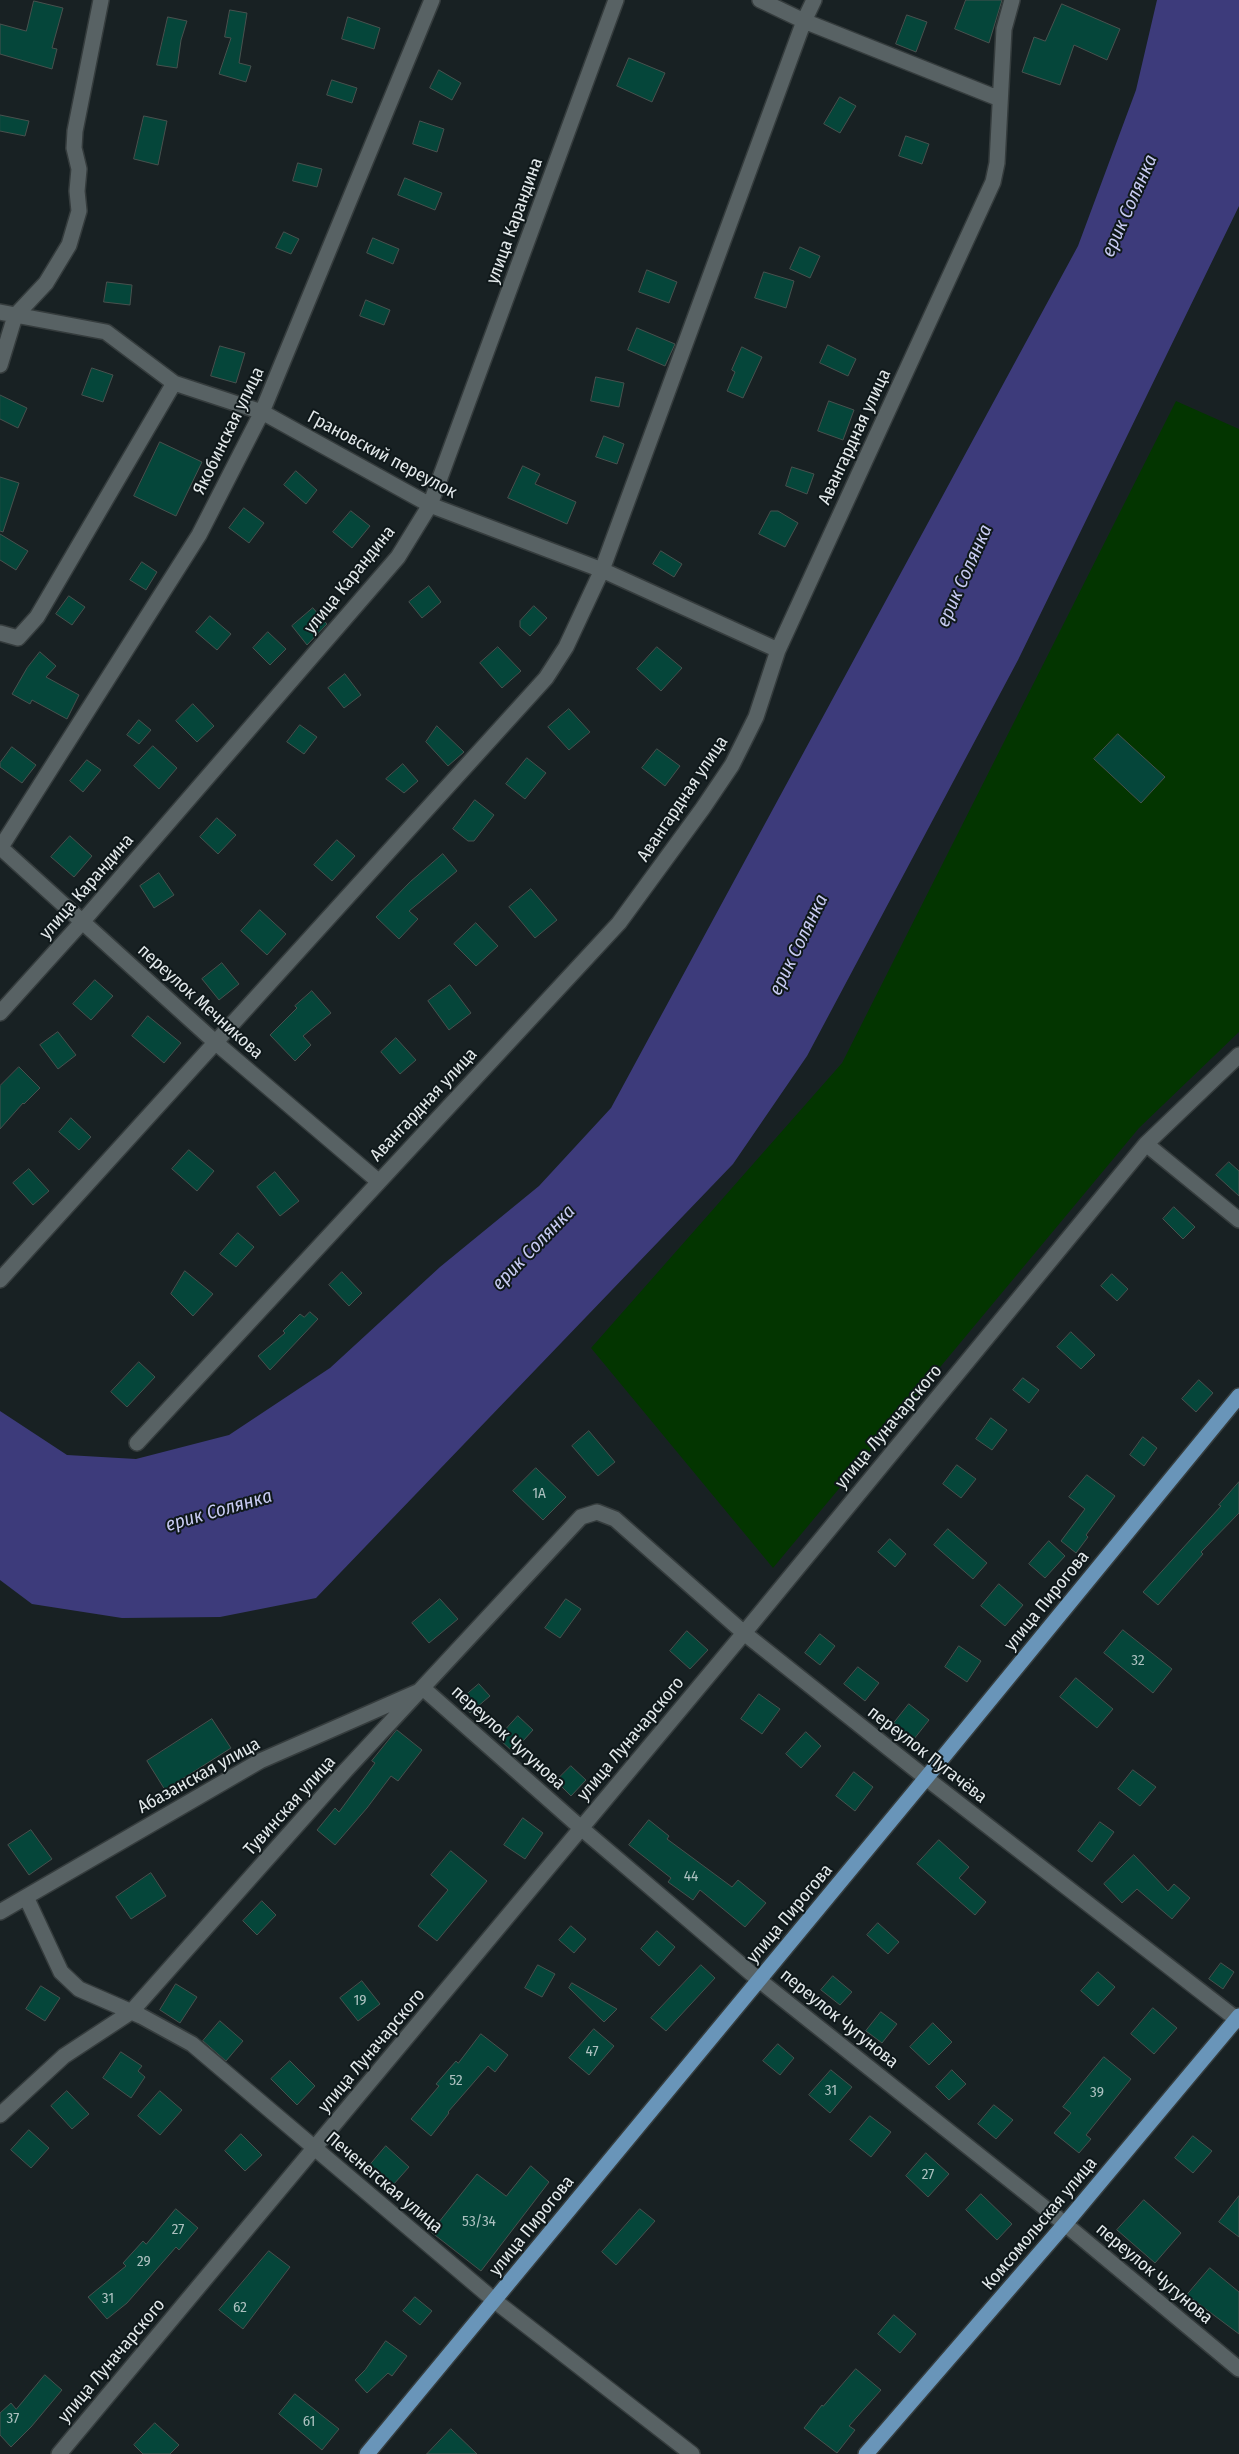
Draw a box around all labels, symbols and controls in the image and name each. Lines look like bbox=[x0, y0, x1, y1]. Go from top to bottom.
water label: ерик Солянка bbox=[1097, 151, 1163, 261]
street label: улица Карандина bbox=[482, 155, 548, 287]
street label: Якобинская улица bbox=[189, 364, 269, 498]
street label: Авангардная улица bbox=[814, 366, 896, 508]
street label: Грановский переулок bbox=[304, 406, 460, 504]
water label: ерик Солянка bbox=[932, 521, 998, 631]
street label: улица Карандина bbox=[300, 522, 400, 638]
street label: Авангардная улица bbox=[633, 732, 733, 866]
street label: улица Карандина bbox=[35, 830, 139, 944]
water label: ерик Солянка bbox=[765, 891, 833, 999]
street label: переулок Мечникова bbox=[133, 940, 267, 1064]
street label: Авангардная улица bbox=[366, 1044, 482, 1166]
water label: ерик Солянка bbox=[488, 1201, 580, 1295]
street label: улица Луначарского bbox=[831, 1361, 947, 1493]
water label: ерик Солянка bbox=[163, 1485, 275, 1537]
house number: 1А bbox=[532, 1485, 546, 1503]
street label: улица Пирогова bbox=[1000, 1547, 1094, 1655]
house number: 32 bbox=[1131, 1652, 1145, 1670]
street label: улица Луначарского bbox=[573, 1673, 689, 1805]
street label: переулок Чугунова bbox=[447, 1681, 569, 1795]
street label: переулок Пугачёва bbox=[863, 1702, 991, 1808]
street label: Абазанская улица bbox=[134, 1733, 264, 1819]
street label: Тувинская улица bbox=[240, 1752, 340, 1860]
street label: улица Пирогова bbox=[742, 1860, 838, 1968]
house number: 44 bbox=[684, 1868, 698, 1886]
street label: переулок Чугунова bbox=[776, 1965, 902, 2073]
street label: улица Луначарского bbox=[314, 1985, 430, 2117]
house number: 19 bbox=[353, 1992, 367, 2010]
house number: 47 bbox=[585, 2043, 599, 2061]
house number: 52 bbox=[449, 2072, 463, 2090]
house number: 31 bbox=[825, 2082, 837, 2100]
house number: 39 bbox=[1090, 2084, 1104, 2102]
street label: Печенегская улица bbox=[321, 2128, 447, 2238]
street label: Комсомольская улица bbox=[978, 2153, 1102, 2295]
house number: 27 bbox=[922, 2166, 934, 2184]
street label: улица Пирогова bbox=[485, 2172, 579, 2280]
house number: 53/34 bbox=[462, 2213, 496, 2231]
street label: переулок Чугунова bbox=[1091, 2219, 1217, 2329]
house number: 27 bbox=[172, 2221, 184, 2239]
house number: 29 bbox=[137, 2253, 151, 2271]
house number: 31 bbox=[102, 2290, 114, 2308]
street label: улица Луначарского bbox=[54, 2295, 170, 2427]
house number: 62 bbox=[233, 2299, 247, 2317]
house number: 37 bbox=[7, 2410, 19, 2428]
house number: 61 bbox=[303, 2413, 315, 2431]

